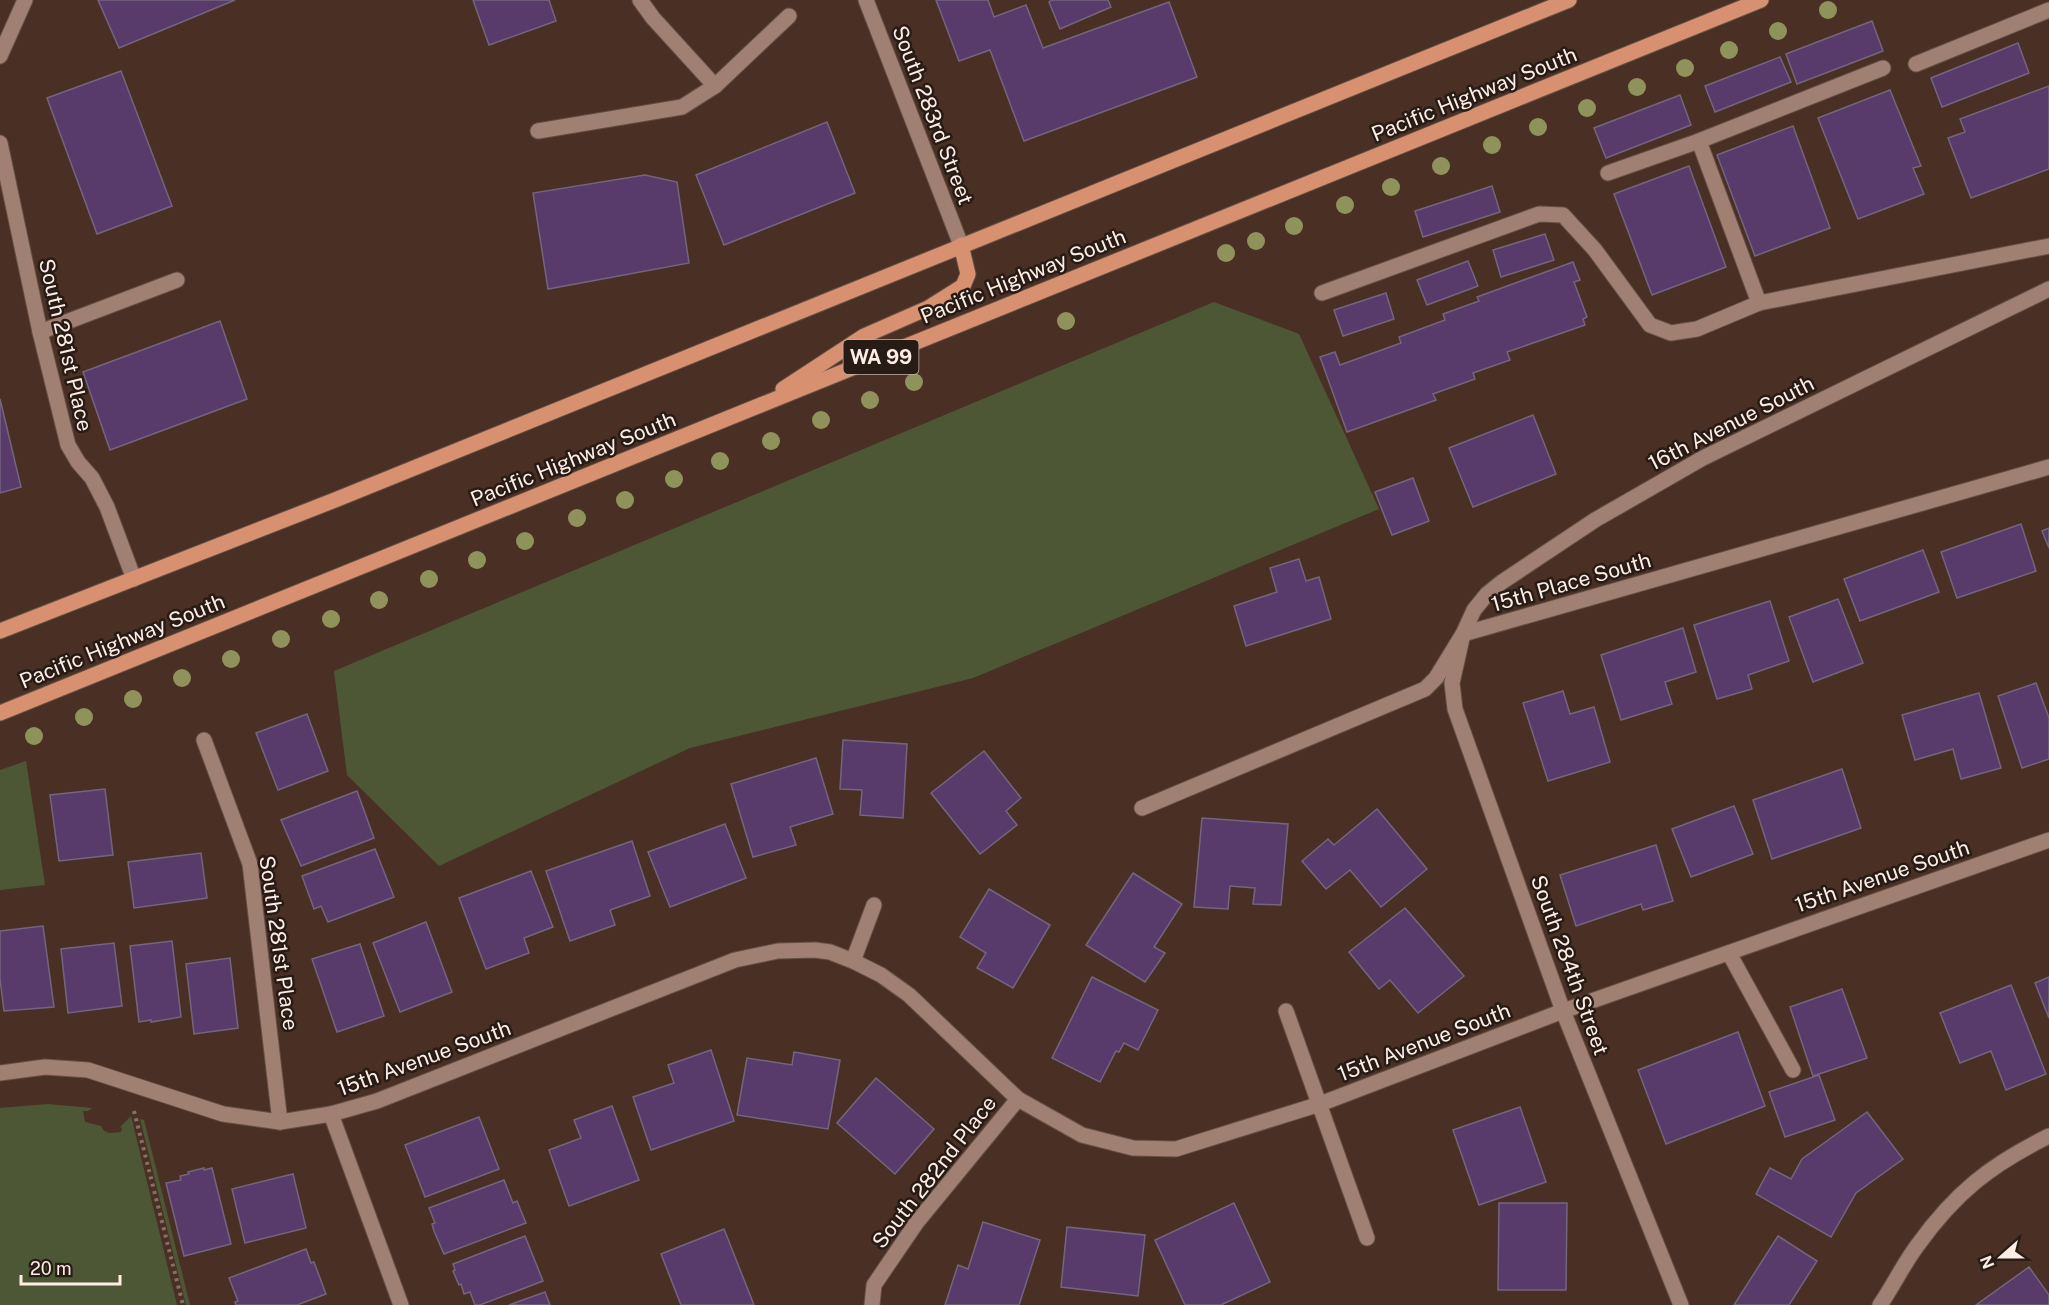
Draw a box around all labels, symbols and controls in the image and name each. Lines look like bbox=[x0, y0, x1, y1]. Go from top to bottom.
street label: South 283rd Street bbox=[887, 22, 979, 208]
street label: Pacific Highway South bbox=[1368, 41, 1580, 147]
street label: Pacific Highway South bbox=[917, 223, 1129, 329]
street label: South 281st Place bbox=[34, 256, 98, 434]
road number: WA 99 bbox=[844, 340, 918, 374]
street label: 16th Avenue South bbox=[1644, 370, 1818, 476]
street label: Pacific Highway South bbox=[467, 406, 679, 512]
street label: 15th Place South bbox=[1488, 547, 1654, 617]
street label: Pacific Highway South bbox=[16, 588, 228, 694]
street label: 15th Avenue South bbox=[1791, 834, 1973, 918]
street label: South 281st Place bbox=[254, 854, 304, 1032]
street label: South 284th Street bbox=[1526, 872, 1614, 1058]
street label: 15th Avenue South bbox=[1334, 998, 1514, 1086]
street label: 15th Avenue South bbox=[334, 1015, 514, 1101]
street label: South 282nd Place bbox=[867, 1091, 1001, 1253]
north arrow bbox=[1971, 1227, 2031, 1287]
scale bar bbox=[21, 1248, 120, 1286]
text: N bbox=[1976, 1253, 1999, 1271]
text: 20 m bbox=[30, 1258, 72, 1279]

